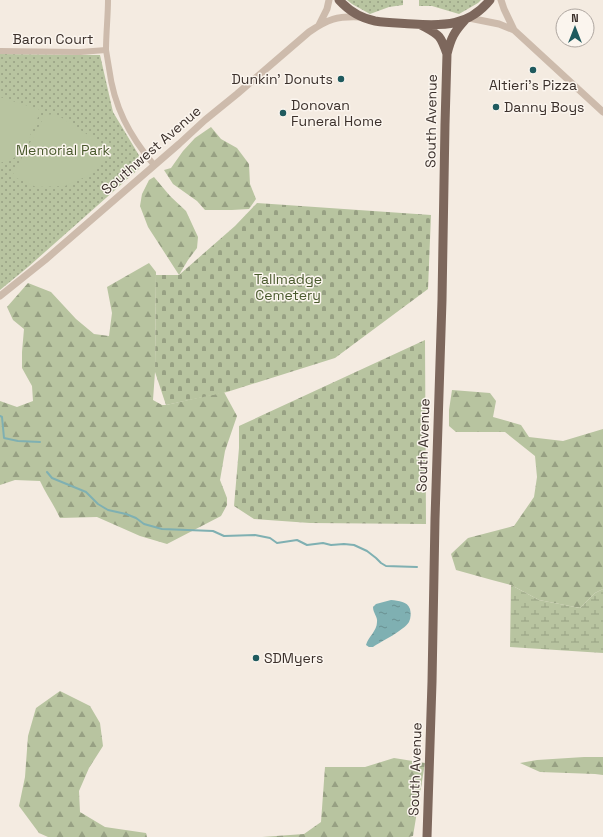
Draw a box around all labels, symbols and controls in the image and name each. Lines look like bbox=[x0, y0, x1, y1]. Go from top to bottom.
north arrow bbox=[555, 8, 595, 48]
text: N bbox=[571, 11, 579, 25]
street label: Baron Court bbox=[12, 30, 94, 48]
marker: Altieri's Pizza bbox=[528, 65, 538, 75]
place label: Dunkin' Donuts bbox=[232, 70, 333, 88]
marker: Dunkin' Donuts bbox=[336, 74, 346, 84]
street label: South Avenue bbox=[421, 74, 441, 168]
place label: Altieri's Pizza bbox=[489, 76, 577, 94]
place label: Donovan Funeral Home bbox=[291, 96, 382, 130]
place label: Danny Boys bbox=[504, 98, 584, 116]
street label: Southwest Avenue bbox=[97, 102, 205, 198]
marker: Danny Boys bbox=[491, 102, 501, 112]
marker: Donovan Funeral Home bbox=[278, 108, 288, 118]
park label: Memorial Park bbox=[16, 141, 110, 159]
park label: Tallmadge Cemetery bbox=[254, 270, 322, 304]
street label: South Avenue bbox=[412, 398, 434, 492]
place label: SDMyers bbox=[264, 649, 323, 667]
marker: SDMyers bbox=[251, 653, 261, 663]
street label: South Avenue bbox=[404, 722, 426, 816]

